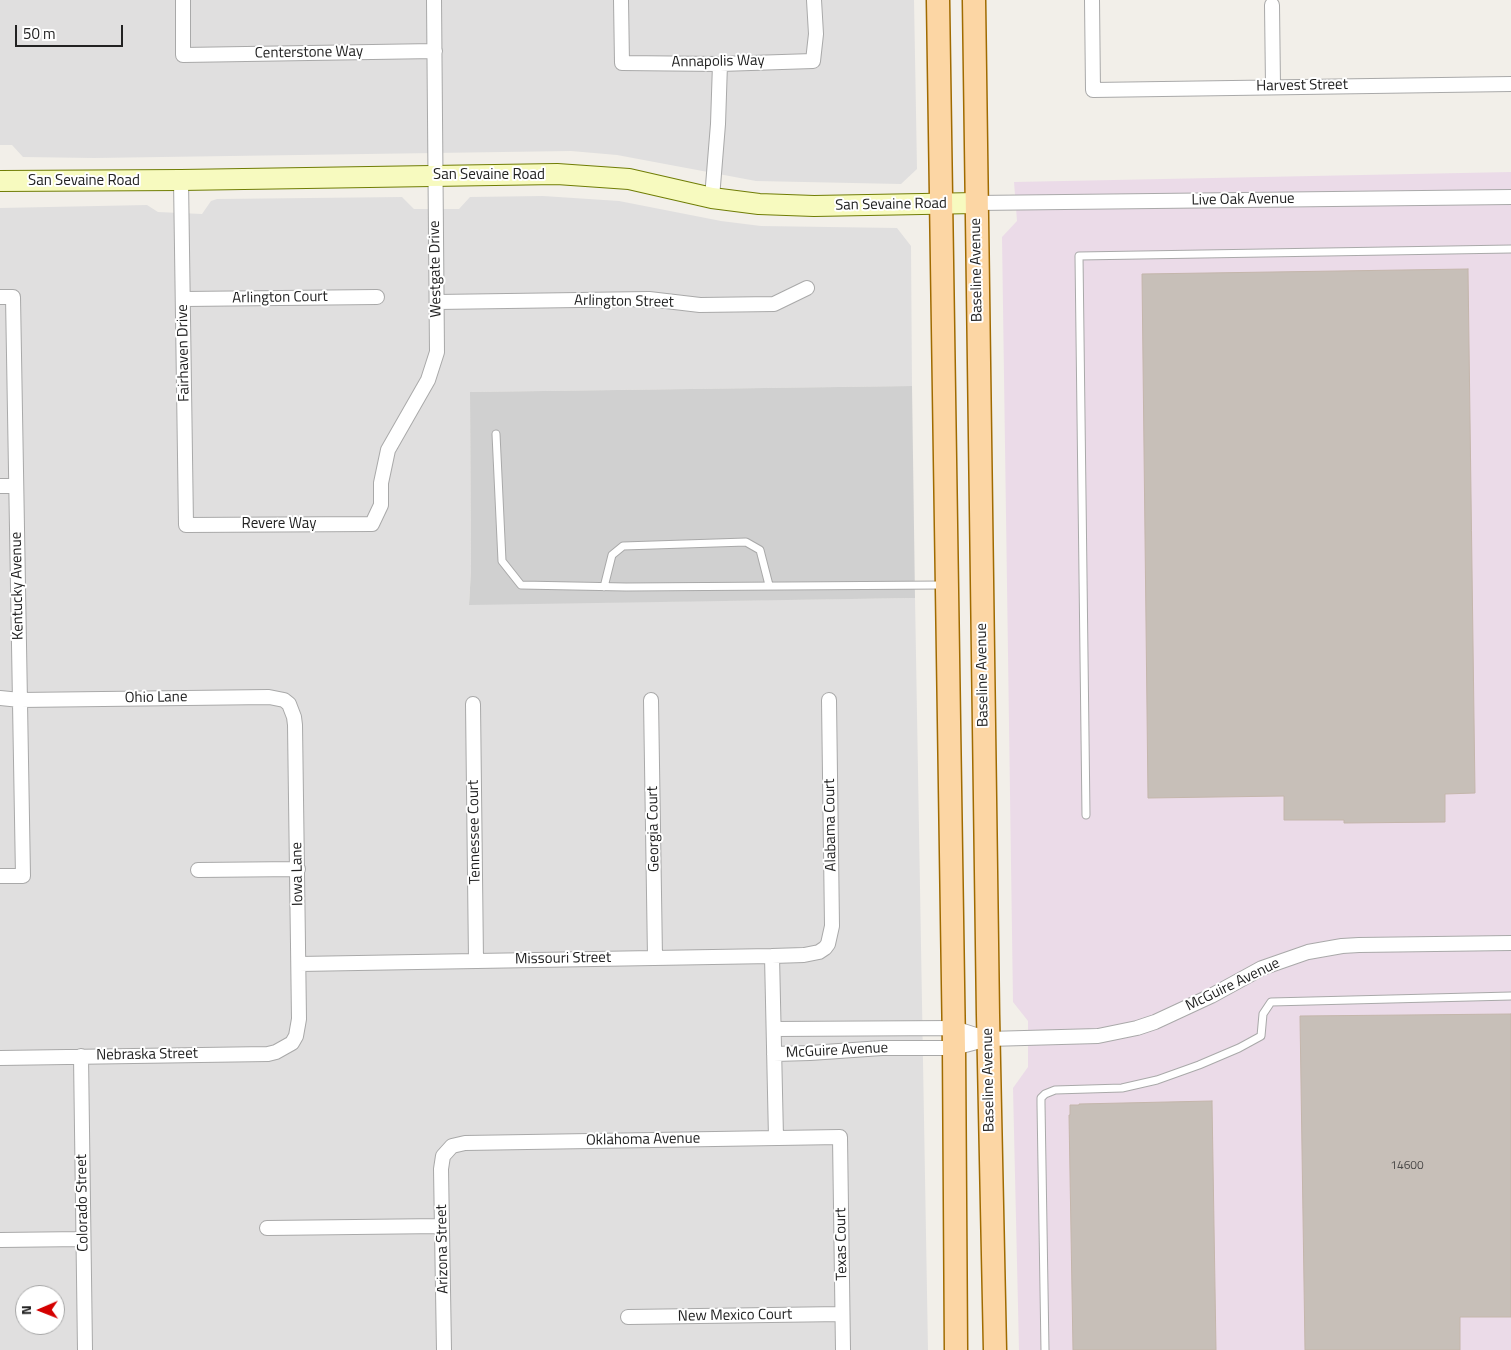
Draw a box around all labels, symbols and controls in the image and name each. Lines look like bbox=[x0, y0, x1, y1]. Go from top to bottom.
scale bar bbox=[18, 15, 125, 47]
text: 50 m bbox=[23, 22, 56, 45]
street label: Centerstone Way bbox=[255, 43, 363, 63]
street label: Annapolis Way bbox=[671, 52, 765, 72]
street label: Harvest Street bbox=[1256, 76, 1348, 96]
street label: San Sevaine Road bbox=[433, 166, 545, 184]
street label: San Sevaine Road bbox=[28, 172, 140, 190]
street label: Live Oak Avenue bbox=[1191, 190, 1295, 210]
street label: San Sevaine Road bbox=[835, 195, 947, 215]
street label: Baseline Avenue bbox=[967, 218, 987, 322]
street label: Westgate Drive bbox=[426, 220, 446, 318]
street label: Arlington Court bbox=[232, 288, 328, 308]
street label: Arlington Street bbox=[574, 292, 674, 312]
street label: Fairhaven Drive bbox=[174, 304, 194, 402]
street label: Revere Way bbox=[242, 515, 316, 533]
street label: Kentucky Avenue bbox=[8, 532, 28, 640]
street label: Baseline Avenue bbox=[973, 623, 993, 727]
street label: Ohio Lane bbox=[124, 688, 188, 708]
street label: Alabama Court bbox=[821, 778, 841, 872]
street label: Tennessee Court bbox=[465, 780, 485, 884]
street label: Georgia Court bbox=[644, 786, 664, 872]
street label: Iowa Lane bbox=[288, 842, 308, 906]
street label: Missouri Street bbox=[515, 949, 611, 969]
street label: McGuire Avenue bbox=[1183, 954, 1283, 1016]
street label: Baseline Avenue bbox=[979, 1028, 999, 1132]
street label: McGuire Avenue bbox=[785, 1039, 889, 1063]
street label: Nebraska Street bbox=[96, 1045, 198, 1065]
street label: Oklahoma Avenue bbox=[586, 1130, 700, 1150]
street label: Colorado Street bbox=[73, 1154, 93, 1252]
house number: 14600 bbox=[1390, 1159, 1424, 1173]
street label: Arizona Street bbox=[433, 1204, 453, 1294]
street label: Texas Court bbox=[832, 1207, 852, 1281]
north arrow bbox=[15, 1285, 65, 1335]
text: N bbox=[15, 1305, 36, 1315]
street label: New Mexico Court bbox=[678, 1306, 792, 1326]

